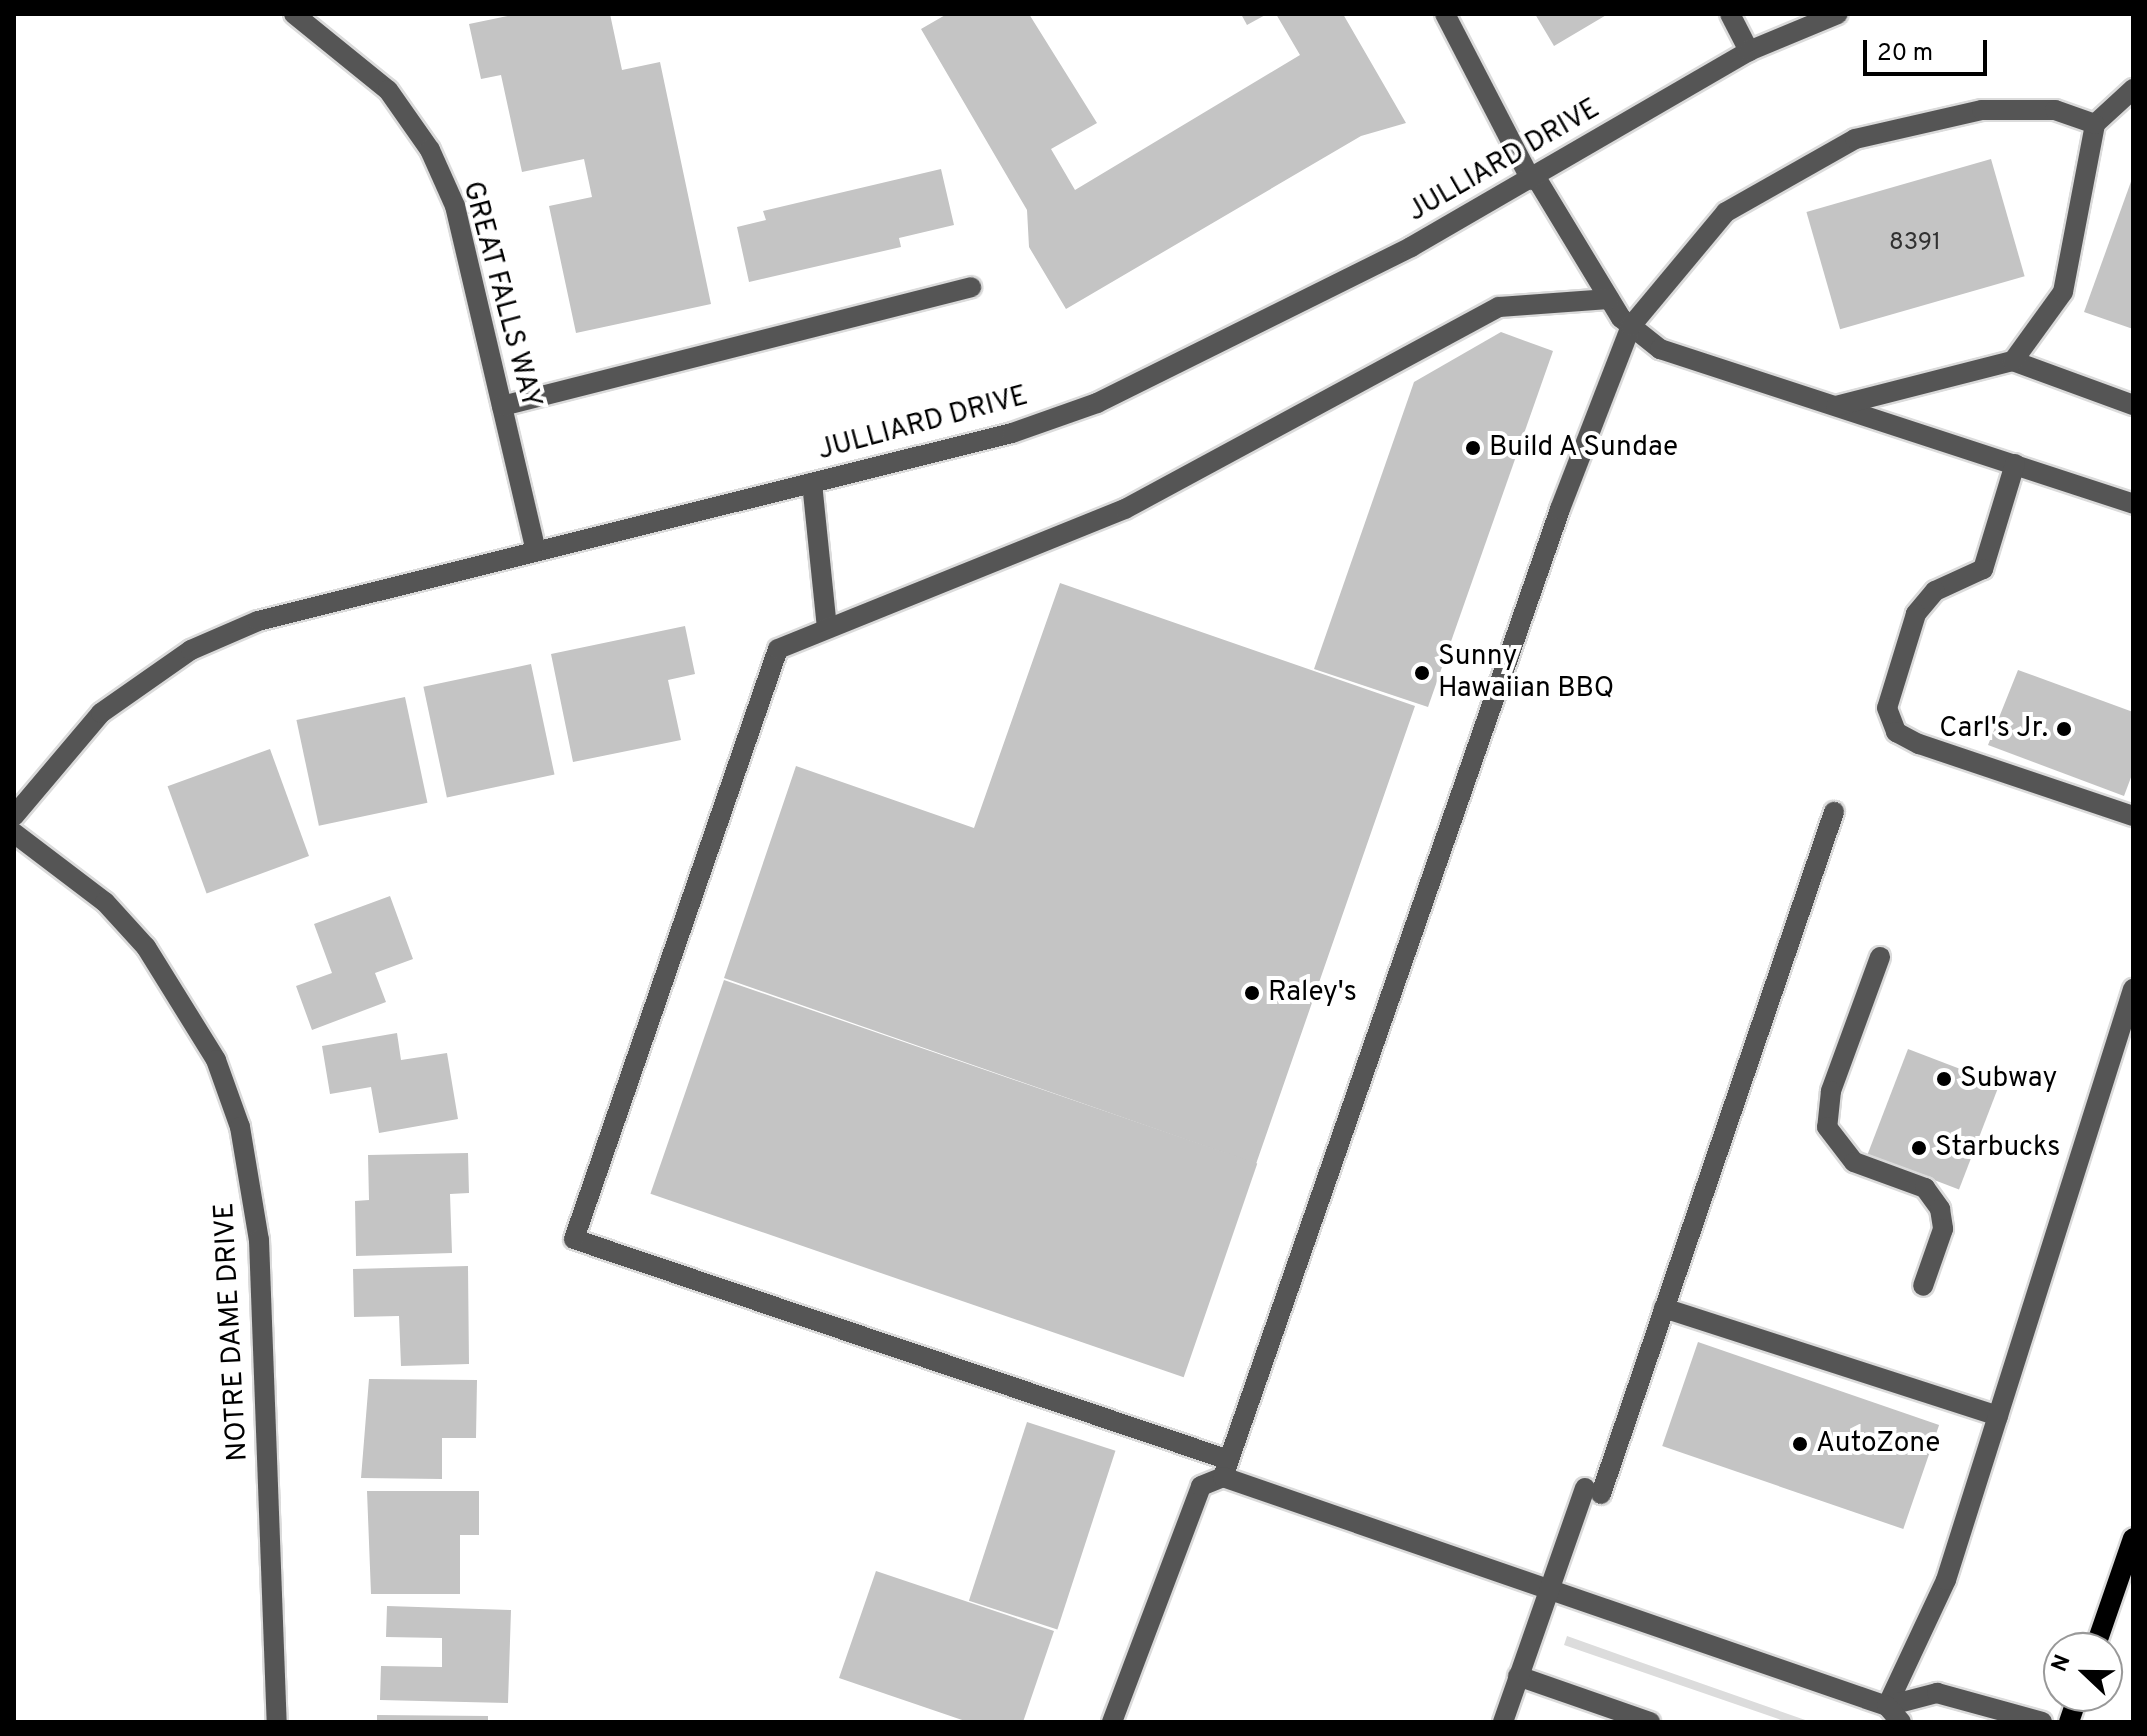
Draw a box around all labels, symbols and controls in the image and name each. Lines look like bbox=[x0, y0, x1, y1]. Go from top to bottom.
scale bar bbox=[1867, 24, 1991, 74]
text: 20 m bbox=[1877, 39, 1933, 69]
street label: JULLIARD DRIVE bbox=[1402, 92, 1606, 230]
street label: GREAT FALLS WAY bbox=[454, 177, 548, 413]
house number: 8391 bbox=[1889, 230, 1941, 258]
street label: JULLIARD DRIVE bbox=[814, 380, 1032, 468]
place label: Build A Sundae bbox=[1489, 431, 1680, 465]
marker: Build A Sundae bbox=[1464, 439, 1482, 457]
place label: Sunny Hawaiian BBQ bbox=[1438, 640, 1614, 706]
marker: Sunny Hawaiian BBQ bbox=[1413, 664, 1431, 682]
place label: Carl's Jr. bbox=[1939, 712, 2048, 746]
marker: Carl's Jr. bbox=[2055, 720, 2073, 738]
place label: Raley's bbox=[1268, 976, 1357, 1010]
marker: Raley's bbox=[1243, 984, 1261, 1002]
place label: Subway bbox=[1960, 1062, 2057, 1096]
marker: Subway bbox=[1935, 1070, 1953, 1088]
place label: Starbucks bbox=[1935, 1131, 2060, 1165]
marker: Starbucks bbox=[1910, 1139, 1928, 1157]
street label: NOTRE DAME DRIVE bbox=[208, 1202, 256, 1462]
place label: AutoZone bbox=[1816, 1427, 1940, 1461]
marker: AutoZone bbox=[1791, 1435, 1809, 1453]
north arrow bbox=[2043, 1632, 2123, 1712]
text: N bbox=[2047, 1651, 2078, 1676]

